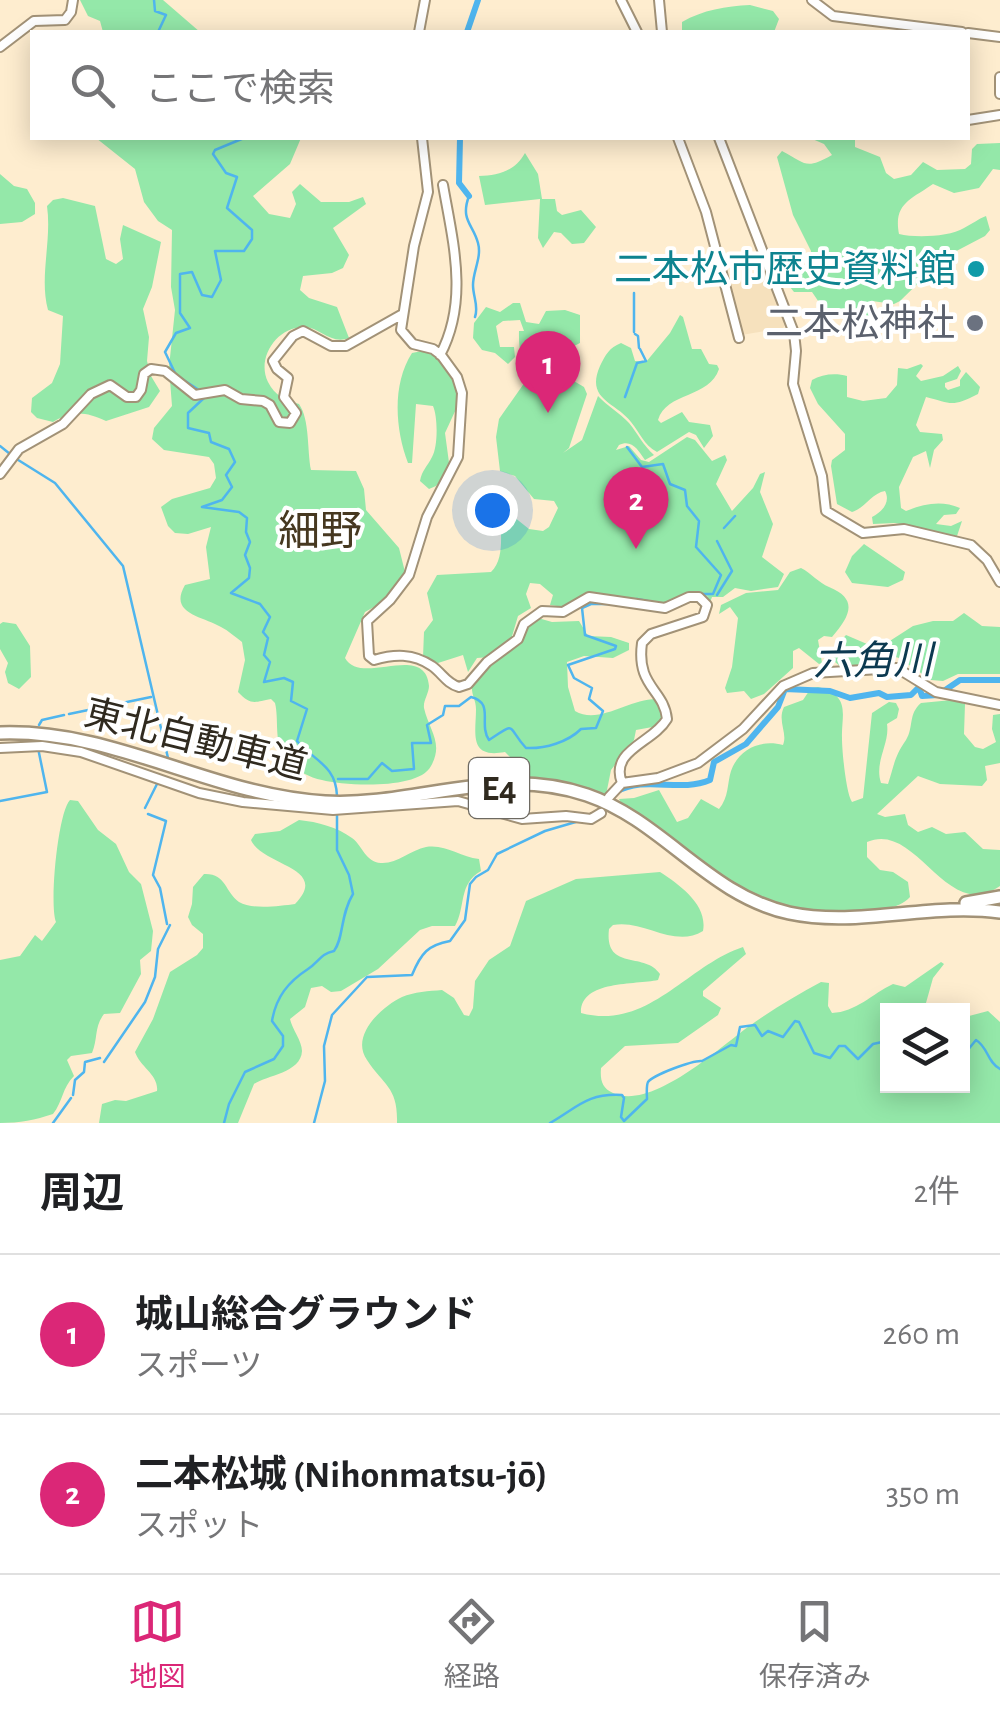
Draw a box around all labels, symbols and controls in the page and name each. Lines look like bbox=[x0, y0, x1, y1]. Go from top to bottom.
search box bbox=[30, 30, 970, 140]
icon: search bbox=[65, 58, 120, 113]
text: ここで検索 bbox=[145, 71, 335, 109]
place label: 二本松市歴史資料館 bbox=[614, 249, 956, 290]
marker: 二本松市歴史資料館 bbox=[965, 258, 987, 280]
place label: 二本松神社 bbox=[765, 303, 955, 344]
marker: 二本松神社 bbox=[964, 312, 986, 334]
pin: 1 bbox=[516, 330, 580, 413]
pin: 2 bbox=[604, 466, 668, 549]
your location bbox=[467, 485, 518, 536]
district label: 細野 bbox=[278, 509, 362, 553]
water label: 六角川 bbox=[813, 639, 937, 683]
street label: 東北自動車道 bbox=[80, 693, 311, 787]
road number: E4 bbox=[469, 758, 529, 818]
map controls bbox=[880, 1003, 970, 1093]
button: layers bbox=[880, 1003, 970, 1093]
text: 周辺 bbox=[40, 1173, 124, 1215]
text: 2件 bbox=[913, 1176, 960, 1208]
text: 城山総合グラウンド bbox=[135, 1297, 477, 1335]
text: 1 bbox=[67, 1318, 78, 1350]
text: 260 m bbox=[883, 1318, 960, 1350]
text: スポーツ bbox=[135, 1350, 262, 1382]
text: 二本松城 (Nihonmatsu-jō) bbox=[135, 1457, 548, 1495]
text: 2 bbox=[65, 1478, 80, 1510]
text: 350 m bbox=[886, 1478, 960, 1510]
text: スポット bbox=[135, 1510, 263, 1542]
tab: 地図 bbox=[129, 1594, 185, 1695]
tab: 経路 bbox=[444, 1594, 500, 1695]
tab: 保存済み bbox=[759, 1594, 871, 1695]

